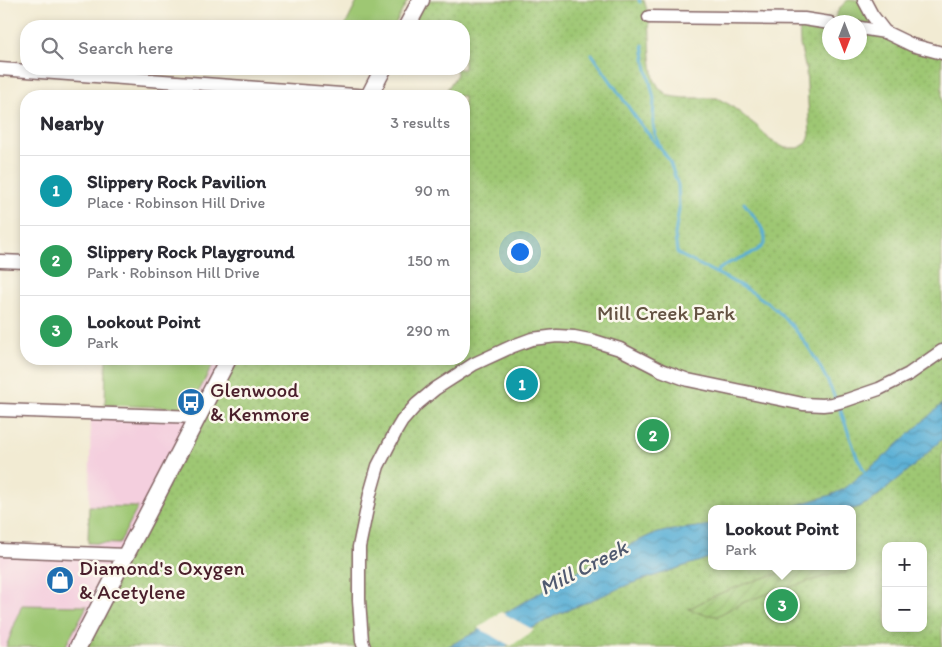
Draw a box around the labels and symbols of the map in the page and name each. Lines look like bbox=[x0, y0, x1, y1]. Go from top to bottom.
north arrow bbox=[822, 15, 867, 60]
your location bbox=[507, 239, 533, 265]
park label: Mill Creek Park bbox=[597, 300, 735, 325]
pin: 1 bbox=[506, 365, 538, 403]
place label: Glenwood & Kenmore bbox=[210, 377, 310, 426]
bus stop icon: Glenwood & Kenmore bbox=[176, 387, 206, 417]
pin: 2 bbox=[637, 416, 669, 454]
water label: Mill Creek bbox=[534, 533, 633, 601]
place label: Diamond's Oxygen & Acetylene bbox=[79, 555, 245, 604]
shop icon: Diamond's Oxygen & Acetylene bbox=[45, 565, 75, 595]
pin: 3 bbox=[766, 586, 798, 624]

